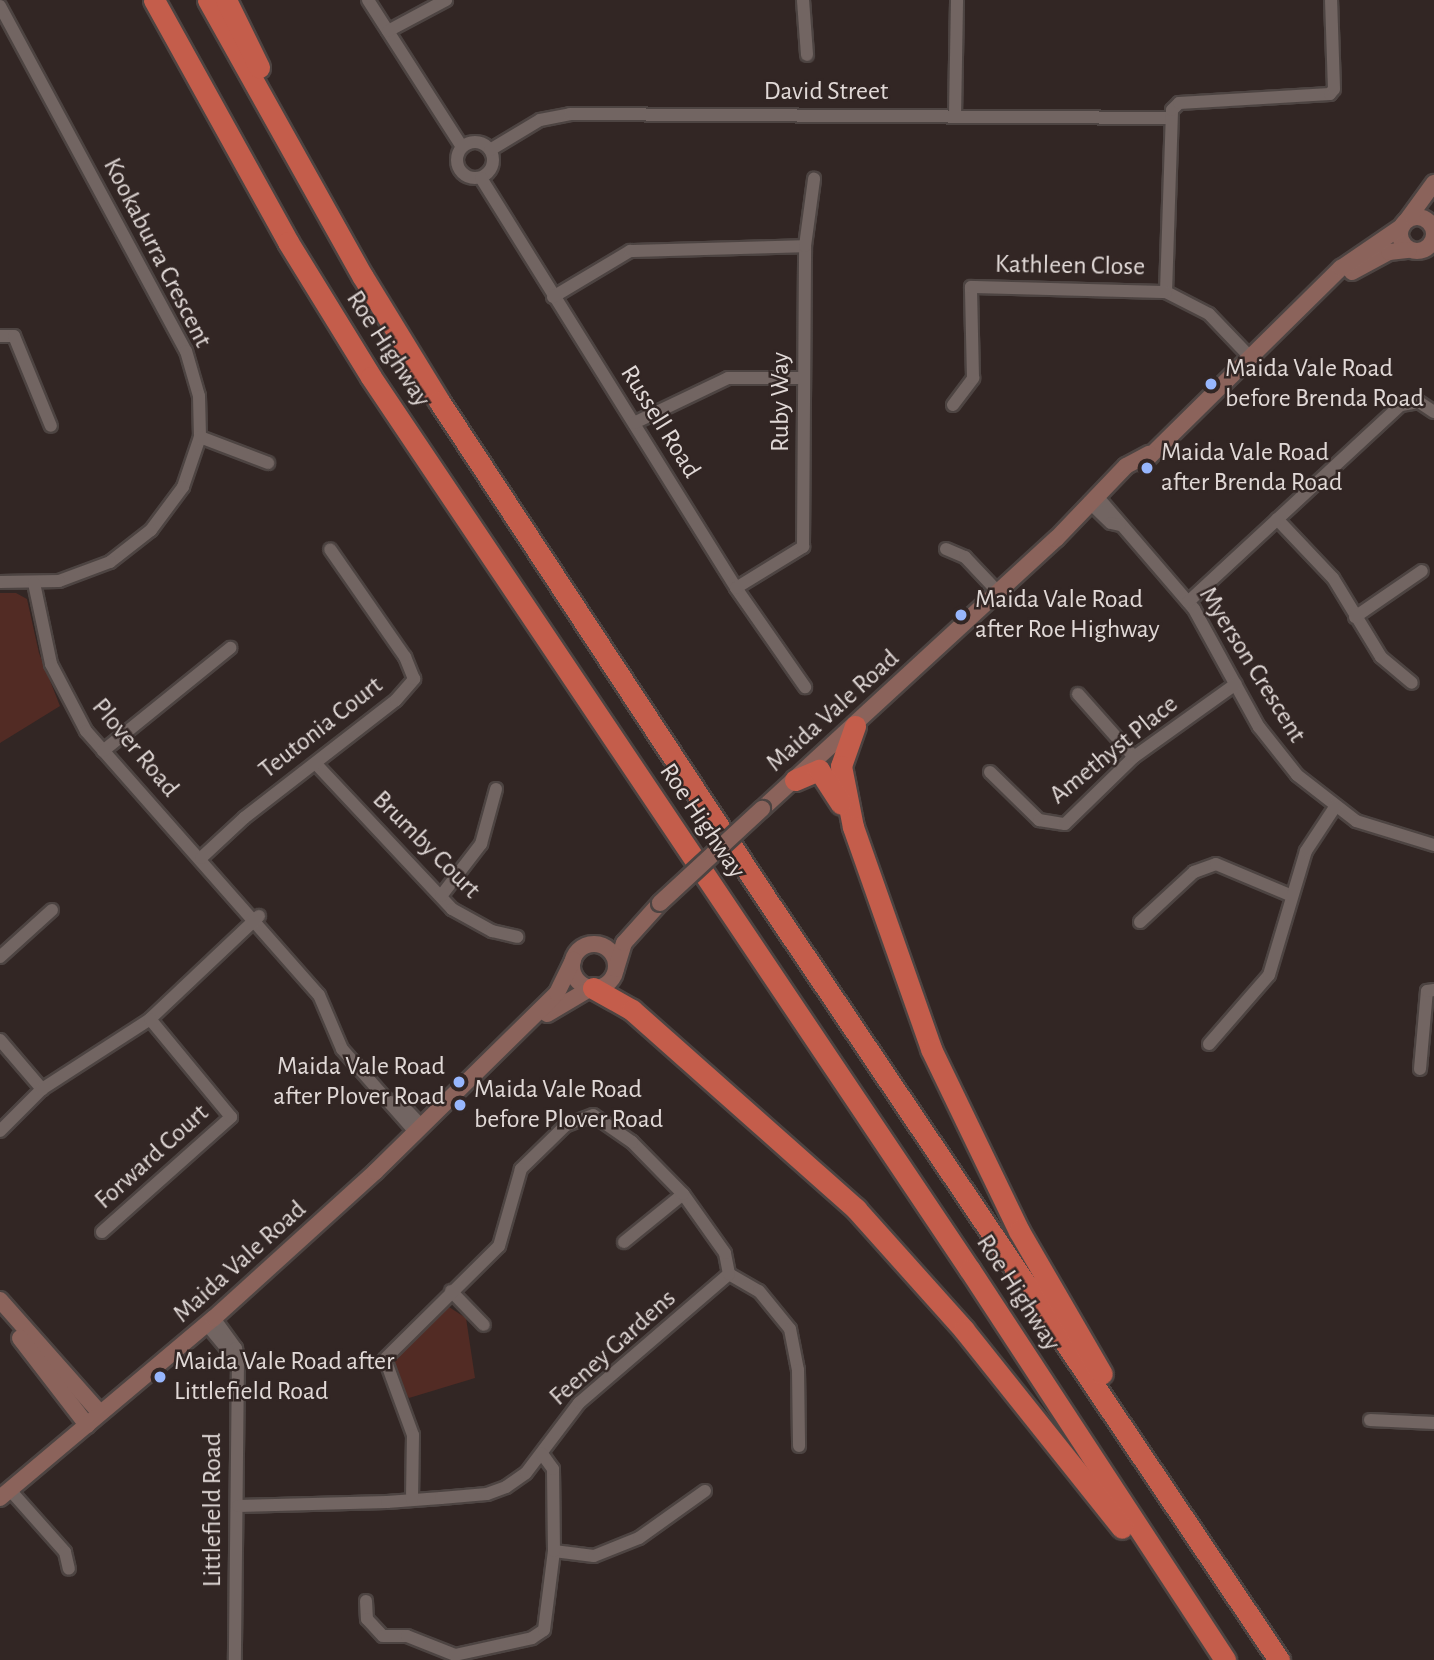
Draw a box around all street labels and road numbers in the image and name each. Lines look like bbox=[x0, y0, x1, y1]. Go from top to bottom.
street label: David Street bbox=[764, 76, 888, 108]
street label: Kookaburra Crescent bbox=[96, 153, 218, 353]
street label: Kathleen Close bbox=[995, 249, 1145, 283]
street label: Roe Highway bbox=[339, 285, 437, 413]
street label: Ruby Way bbox=[765, 352, 797, 452]
street label: Russell Road bbox=[613, 360, 707, 484]
street label: Myerson Crescent bbox=[1192, 581, 1312, 749]
street label: Maida Vale Road bbox=[760, 643, 906, 779]
street label: Teutonia Court bbox=[253, 670, 389, 786]
street label: Amethyst Place bbox=[1044, 689, 1184, 811]
street label: Plover Road bbox=[85, 692, 185, 804]
street label: Roe Highway bbox=[652, 757, 752, 885]
street label: Brumby Court bbox=[366, 785, 486, 905]
street label: Forward Court bbox=[89, 1098, 215, 1216]
street label: Maida Vale Road bbox=[167, 1194, 313, 1330]
street label: Roe Highway bbox=[969, 1229, 1067, 1357]
street label: Feeney Gardens bbox=[543, 1283, 683, 1413]
street label: Littlefield Road bbox=[197, 1433, 229, 1587]

